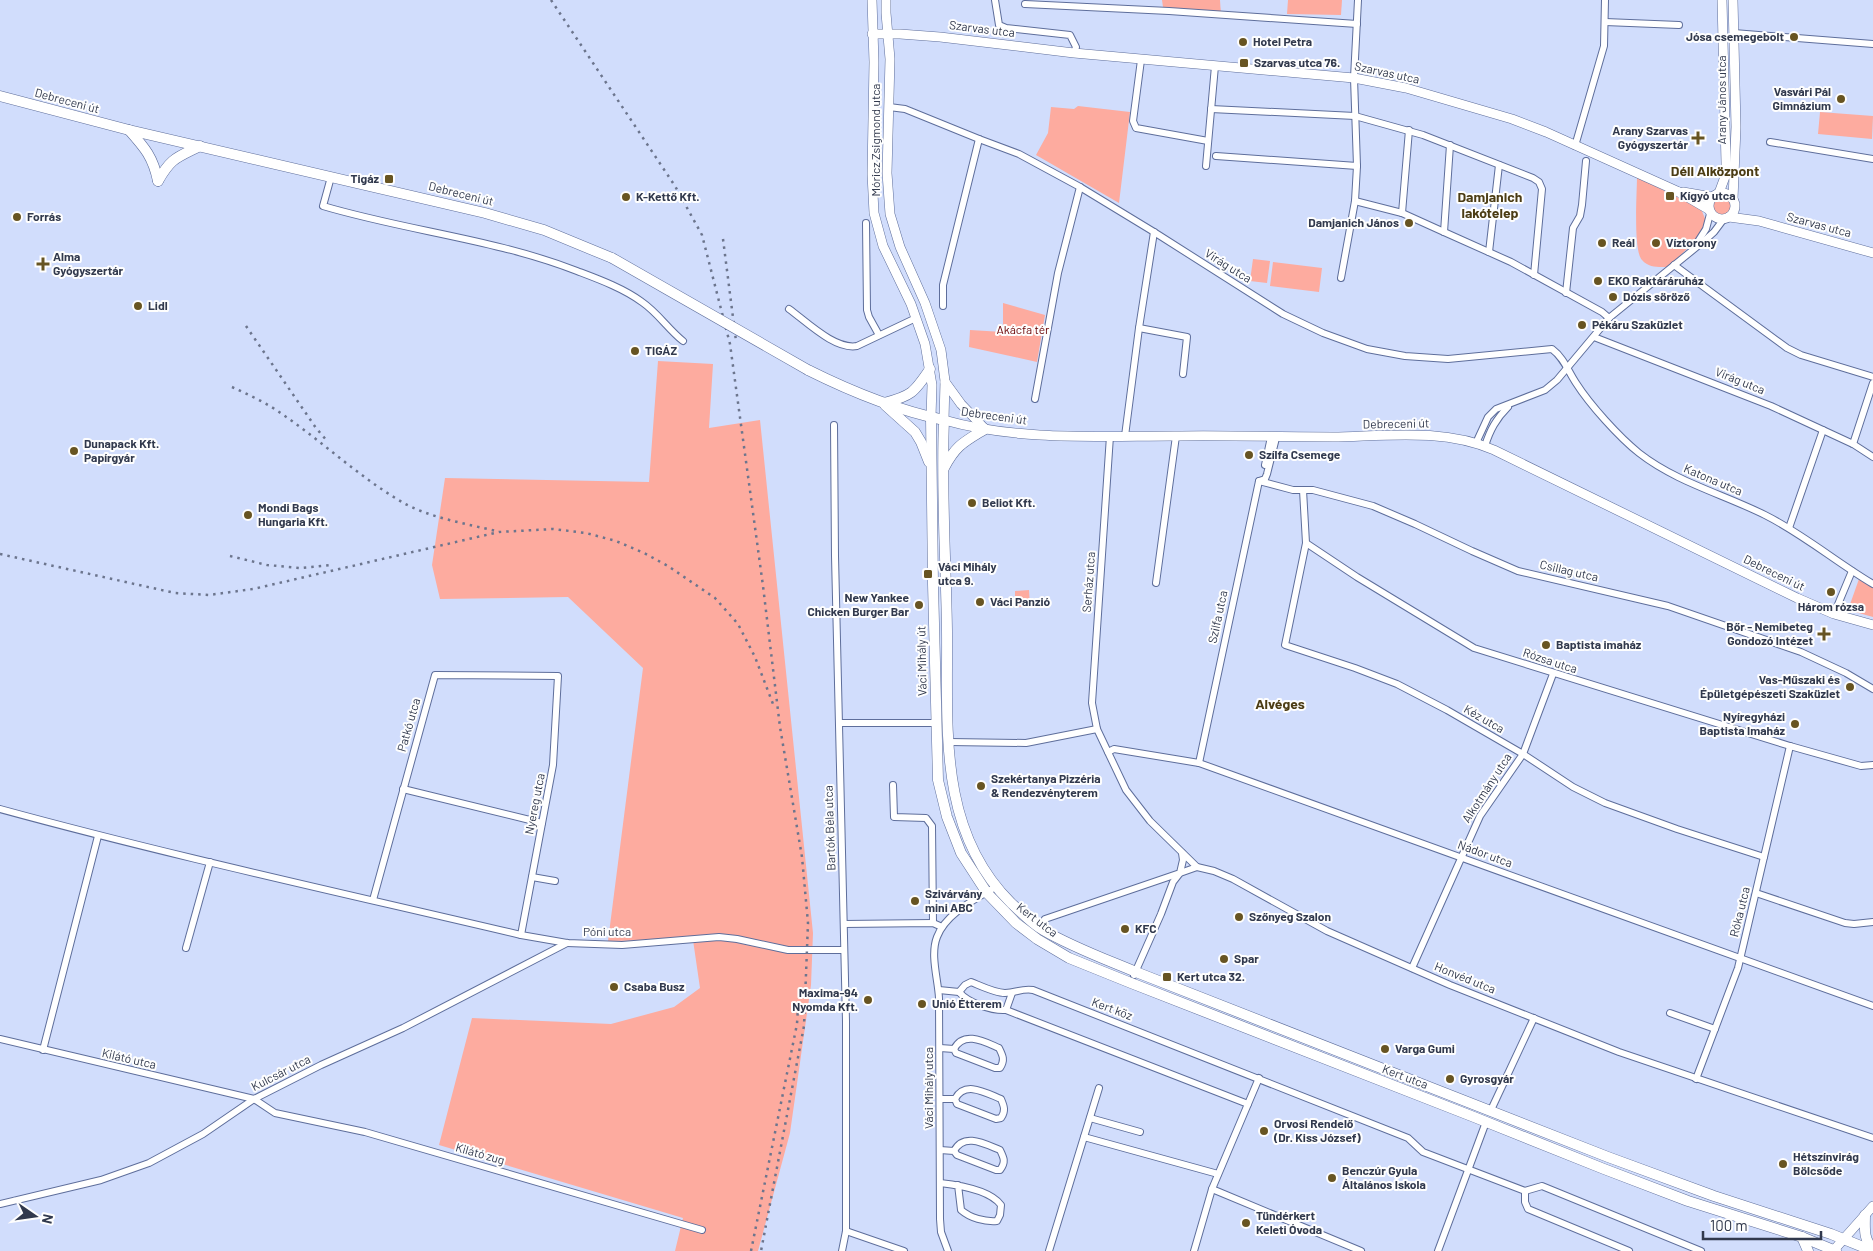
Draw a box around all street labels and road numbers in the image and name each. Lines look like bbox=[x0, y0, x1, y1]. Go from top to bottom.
street label: Szarvas utca bbox=[948, 17, 1016, 39]
street label: Arany János utca bbox=[1714, 55, 1728, 145]
street label: Szarvas utca bbox=[1353, 58, 1421, 86]
street label: Móricz Zsigmond utca bbox=[868, 83, 882, 197]
street label: Debreceni út bbox=[33, 85, 101, 115]
street label: Debreceni út bbox=[427, 178, 495, 208]
street label: Szarvas utca bbox=[1786, 209, 1853, 239]
street label: Virág utca bbox=[1203, 245, 1254, 285]
street label: Virág utca bbox=[1713, 364, 1767, 396]
street label: Debreceni út bbox=[960, 403, 1028, 427]
street label: Debreceni út bbox=[1363, 415, 1429, 431]
street label: Katona utca bbox=[1682, 460, 1745, 498]
street label: Serház utca bbox=[1079, 551, 1097, 613]
street label: Debreceni út bbox=[1742, 551, 1807, 593]
street label: Csillag utca bbox=[1539, 557, 1600, 584]
street label: Szilfa utca bbox=[1205, 589, 1229, 645]
street label: Váci Mihály út bbox=[913, 626, 929, 696]
street label: Rózsa utca bbox=[1521, 645, 1579, 675]
street label: Patkó utca bbox=[394, 696, 422, 753]
street label: Kéz utca bbox=[1462, 701, 1507, 735]
street label: Alkotmány utca bbox=[1459, 750, 1514, 825]
street label: Nyereg utca bbox=[521, 772, 547, 836]
street label: Bartók Béla utca bbox=[821, 785, 837, 871]
street label: Nádor utca bbox=[1456, 837, 1515, 869]
street label: Róka utca bbox=[1726, 885, 1752, 938]
street label: Kert utca bbox=[1014, 899, 1061, 939]
street label: Póni utca bbox=[583, 924, 631, 938]
street label: Honvéd utca bbox=[1433, 958, 1498, 996]
street label: Kert köz bbox=[1090, 994, 1135, 1022]
street label: Kilátó utca bbox=[101, 1045, 158, 1071]
street label: Váci Mihály utca bbox=[921, 1047, 935, 1129]
street label: Kulcsár utca bbox=[249, 1051, 312, 1093]
street label: Kert utca bbox=[1381, 1061, 1430, 1091]
street label: Kilátó zug bbox=[454, 1139, 506, 1167]

